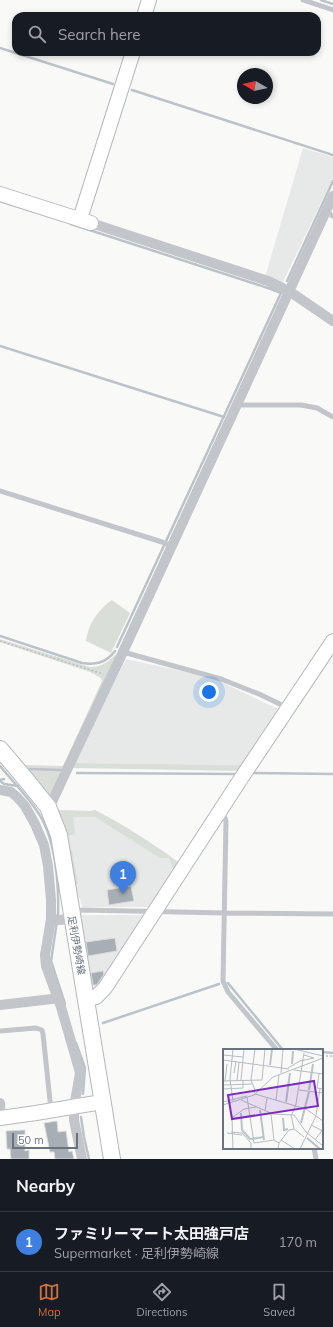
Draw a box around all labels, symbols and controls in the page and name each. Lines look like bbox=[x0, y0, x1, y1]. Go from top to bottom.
search box bbox=[12, 12, 321, 56]
icon: search bbox=[26, 23, 48, 45]
text: Search here bbox=[58, 25, 140, 44]
north arrow bbox=[237, 68, 273, 104]
your location bbox=[199, 682, 219, 702]
pin: 1 bbox=[110, 861, 136, 894]
street label: 足利伊勢崎線 bbox=[65, 914, 88, 976]
inset map bbox=[223, 1049, 323, 1149]
scale bar bbox=[12, 1131, 78, 1150]
text: 50 m bbox=[18, 1133, 44, 1147]
text: Nearby bbox=[16, 1175, 75, 1196]
text: ファミリーマート太田強戸店 bbox=[54, 1224, 249, 1243]
text: 1 bbox=[25, 1234, 33, 1250]
text: 170 m bbox=[279, 1234, 317, 1250]
text: Supermarket · 足利伊勢崎線 bbox=[54, 1245, 219, 1261]
tab: Map bbox=[38, 1281, 61, 1319]
tab: Directions bbox=[137, 1281, 187, 1319]
tab: Saved bbox=[263, 1281, 295, 1319]

